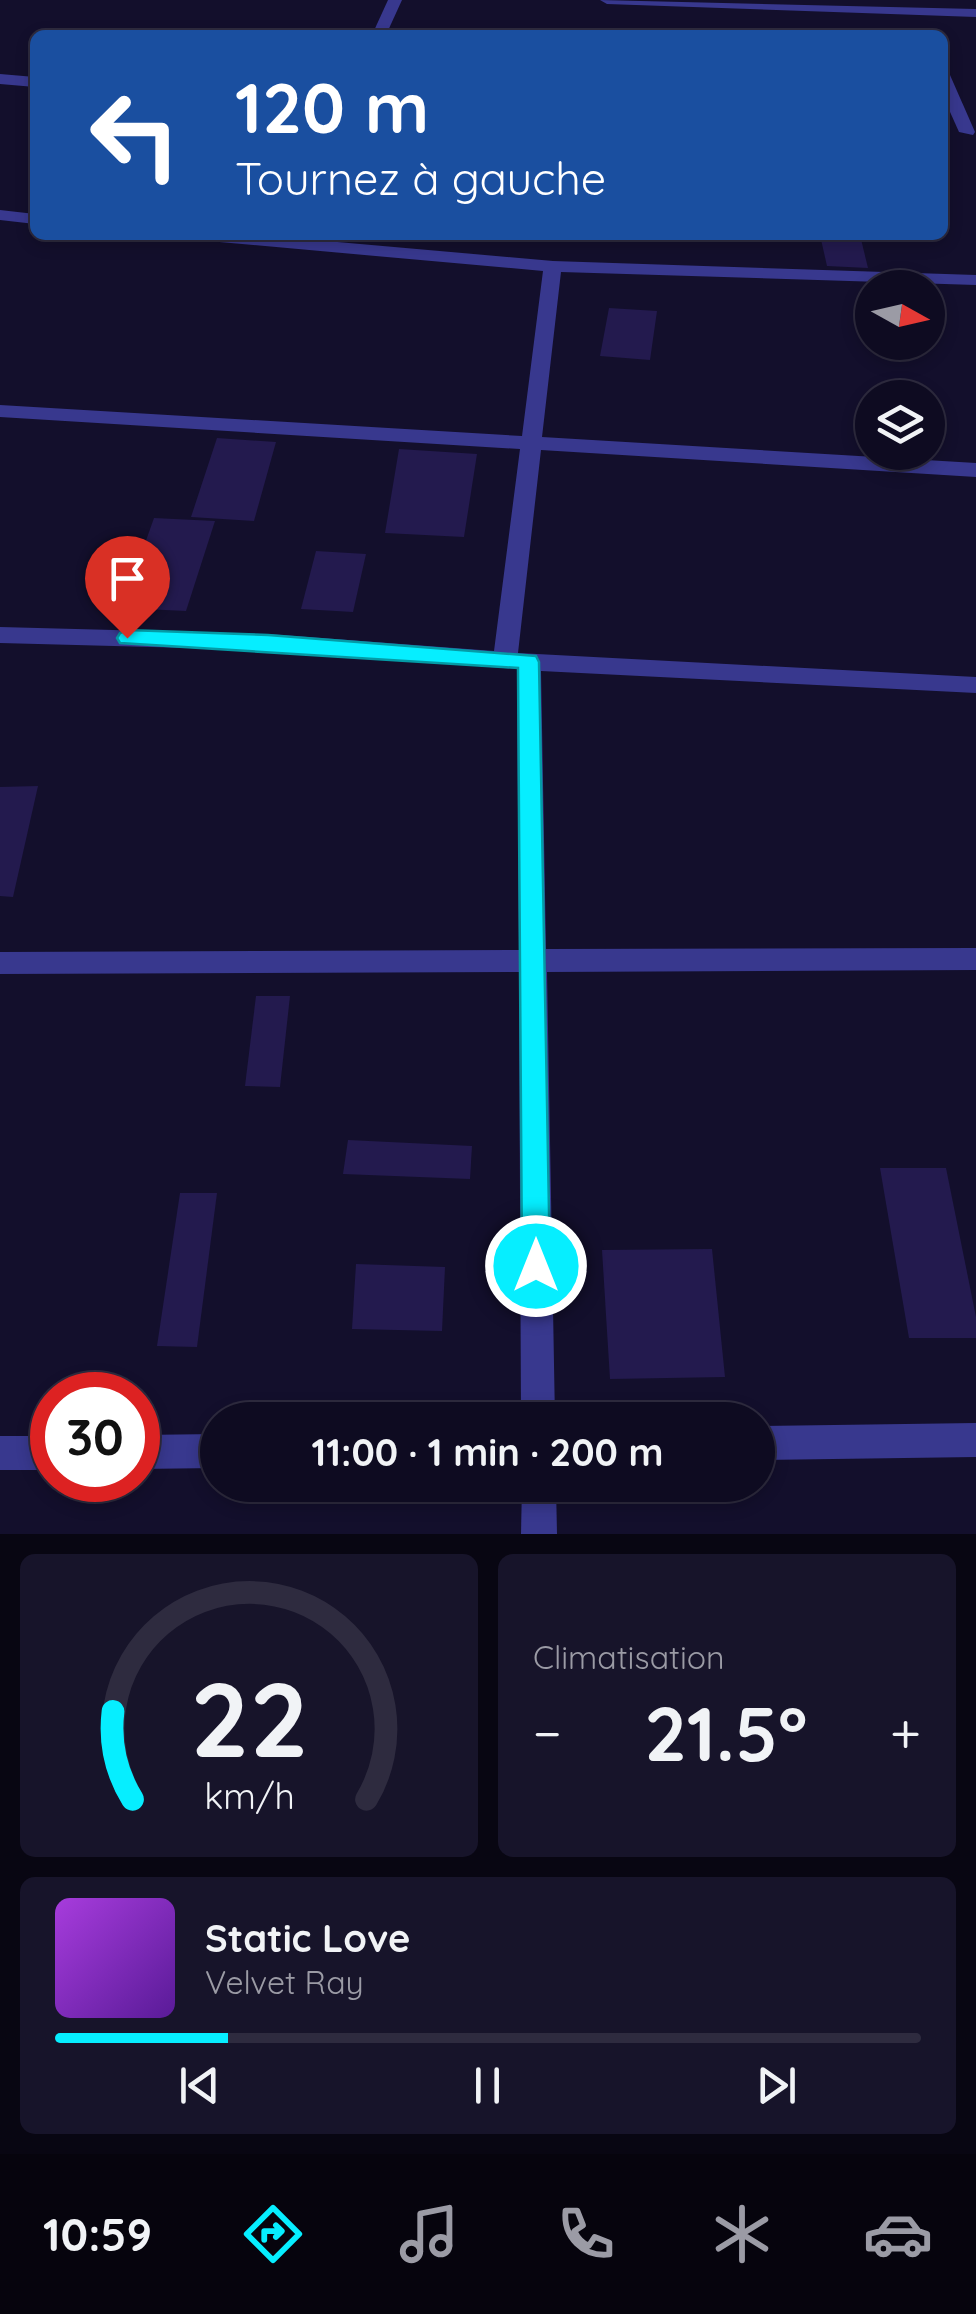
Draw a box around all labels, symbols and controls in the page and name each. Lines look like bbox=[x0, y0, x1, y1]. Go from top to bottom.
text: 120 m bbox=[235, 63, 429, 151]
icon: left bbox=[70, 70, 200, 200]
text: Tournez à gauche bbox=[235, 150, 606, 206]
north arrow bbox=[855, 270, 945, 360]
map controls bbox=[855, 270, 945, 470]
button: layers bbox=[855, 380, 945, 470]
pin bbox=[85, 536, 170, 639]
icon: arrive bbox=[100, 551, 155, 606]
position arrow bbox=[484, 1214, 588, 1318]
speed limit sign: 30 bbox=[30, 1372, 160, 1502]
text: 11:00 · 1 min · 200 m bbox=[311, 1428, 664, 1476]
text: Climatisation bbox=[533, 1637, 725, 1677]
text: 22 bbox=[190, 1653, 308, 1783]
text: 21.5° bbox=[644, 1686, 807, 1780]
text: − bbox=[533, 1698, 562, 1767]
text: + bbox=[890, 1698, 921, 1767]
text: km/h bbox=[204, 1773, 294, 1818]
text: Static Love bbox=[205, 1914, 410, 1962]
text: Velvet Ray bbox=[205, 1962, 364, 2002]
icon: previous bbox=[172, 2058, 227, 2113]
icon: pause bbox=[460, 2058, 515, 2113]
icon: next bbox=[749, 2058, 804, 2113]
icon: directions bbox=[238, 2199, 308, 2269]
icon: music bbox=[394, 2199, 464, 2269]
icon: phone bbox=[551, 2199, 621, 2269]
icon: climate bbox=[707, 2199, 777, 2269]
icon: car bbox=[863, 2199, 933, 2269]
text: 10:59 bbox=[43, 2206, 152, 2262]

